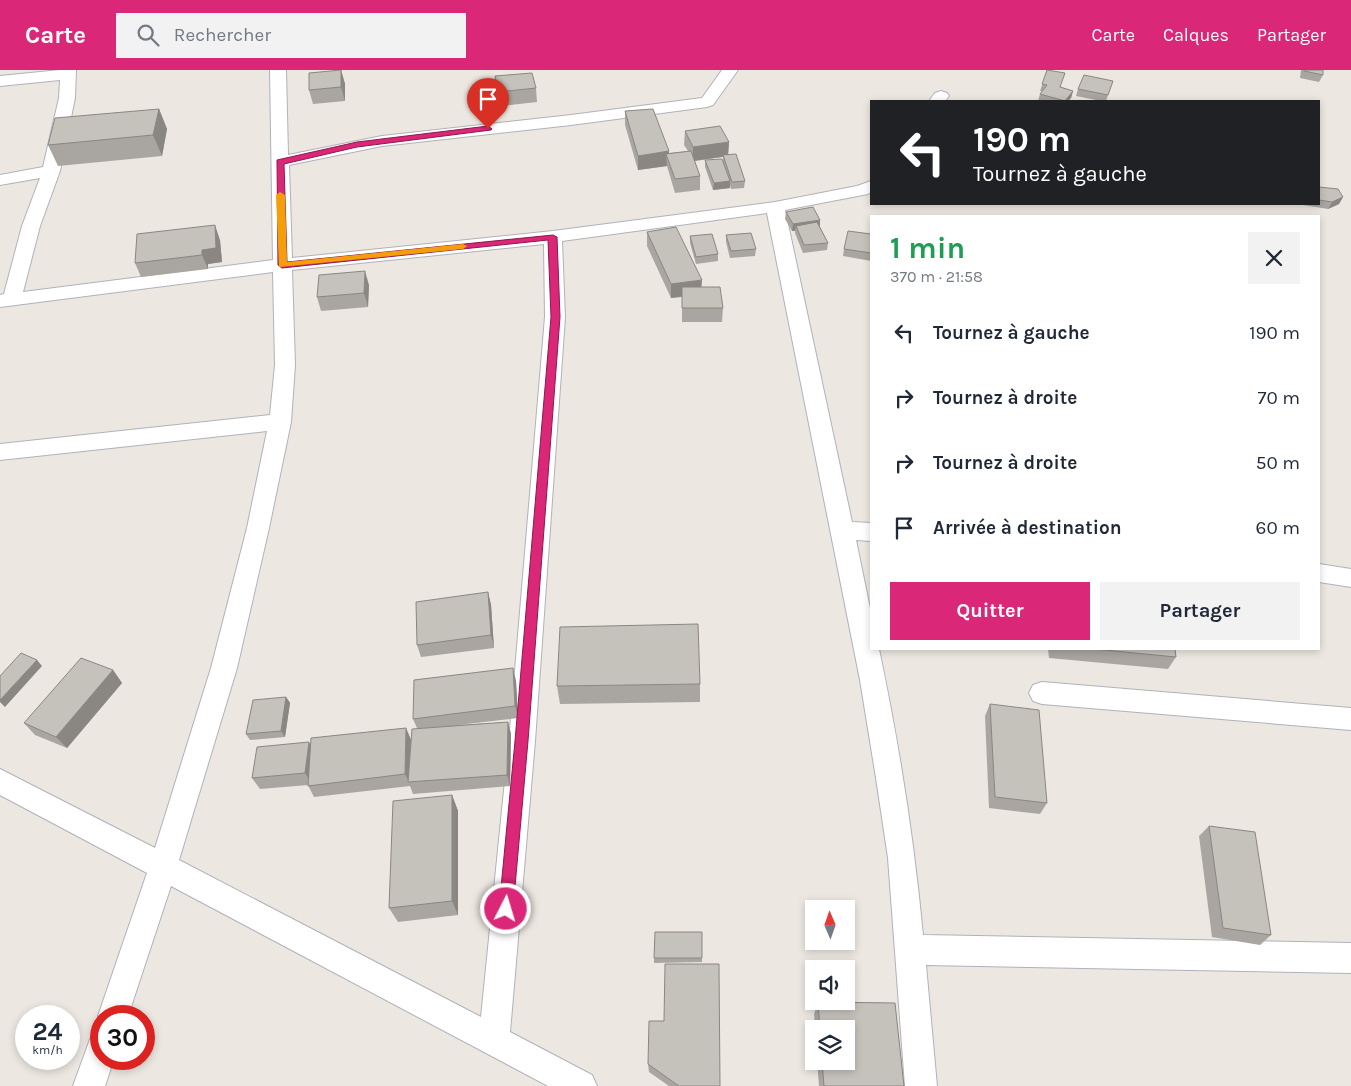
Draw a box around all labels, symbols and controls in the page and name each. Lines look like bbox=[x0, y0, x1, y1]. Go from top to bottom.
search box bbox=[116, 13, 466, 58]
text: Carte bbox=[25, 21, 86, 49]
icon: search bbox=[134, 21, 162, 49]
text: Rechercher bbox=[174, 24, 271, 46]
text: Carte bbox=[1091, 24, 1135, 46]
text: Calques bbox=[1163, 24, 1229, 46]
text: Partager bbox=[1257, 24, 1326, 46]
pin bbox=[467, 78, 509, 129]
icon: arrive bbox=[474, 85, 502, 113]
text: 190 m bbox=[973, 119, 1071, 160]
icon: left bbox=[890, 120, 955, 185]
text: Tournez à gauche bbox=[973, 161, 1147, 187]
text: 1 min bbox=[890, 230, 965, 266]
button: close bbox=[1248, 232, 1300, 284]
text: 370 m · 21:58 bbox=[890, 267, 983, 286]
icon: left bbox=[890, 319, 918, 347]
text: Tournez à gauche bbox=[933, 322, 1090, 344]
text: 190 m bbox=[1249, 322, 1300, 344]
icon: right bbox=[890, 384, 918, 412]
text: Tournez à droite bbox=[933, 387, 1077, 409]
text: 70 m bbox=[1258, 387, 1300, 409]
icon: right bbox=[890, 449, 918, 477]
text: Tournez à droite bbox=[933, 452, 1077, 474]
text: 50 m bbox=[1256, 452, 1300, 474]
icon: arrive bbox=[890, 514, 918, 542]
text: Arrivée à destination bbox=[933, 517, 1122, 539]
text: 60 m bbox=[1256, 517, 1300, 539]
button: Quitter bbox=[890, 582, 1090, 640]
button: Partager bbox=[1100, 582, 1300, 640]
position arrow bbox=[479, 882, 531, 934]
north arrow bbox=[805, 900, 855, 950]
map controls bbox=[805, 900, 855, 1070]
button: sound bbox=[805, 960, 855, 1010]
speed limit sign: 30 bbox=[90, 1005, 155, 1070]
text: 24 bbox=[32, 1017, 63, 1046]
button: layers bbox=[805, 1020, 855, 1070]
text: km/h bbox=[32, 1043, 63, 1057]

